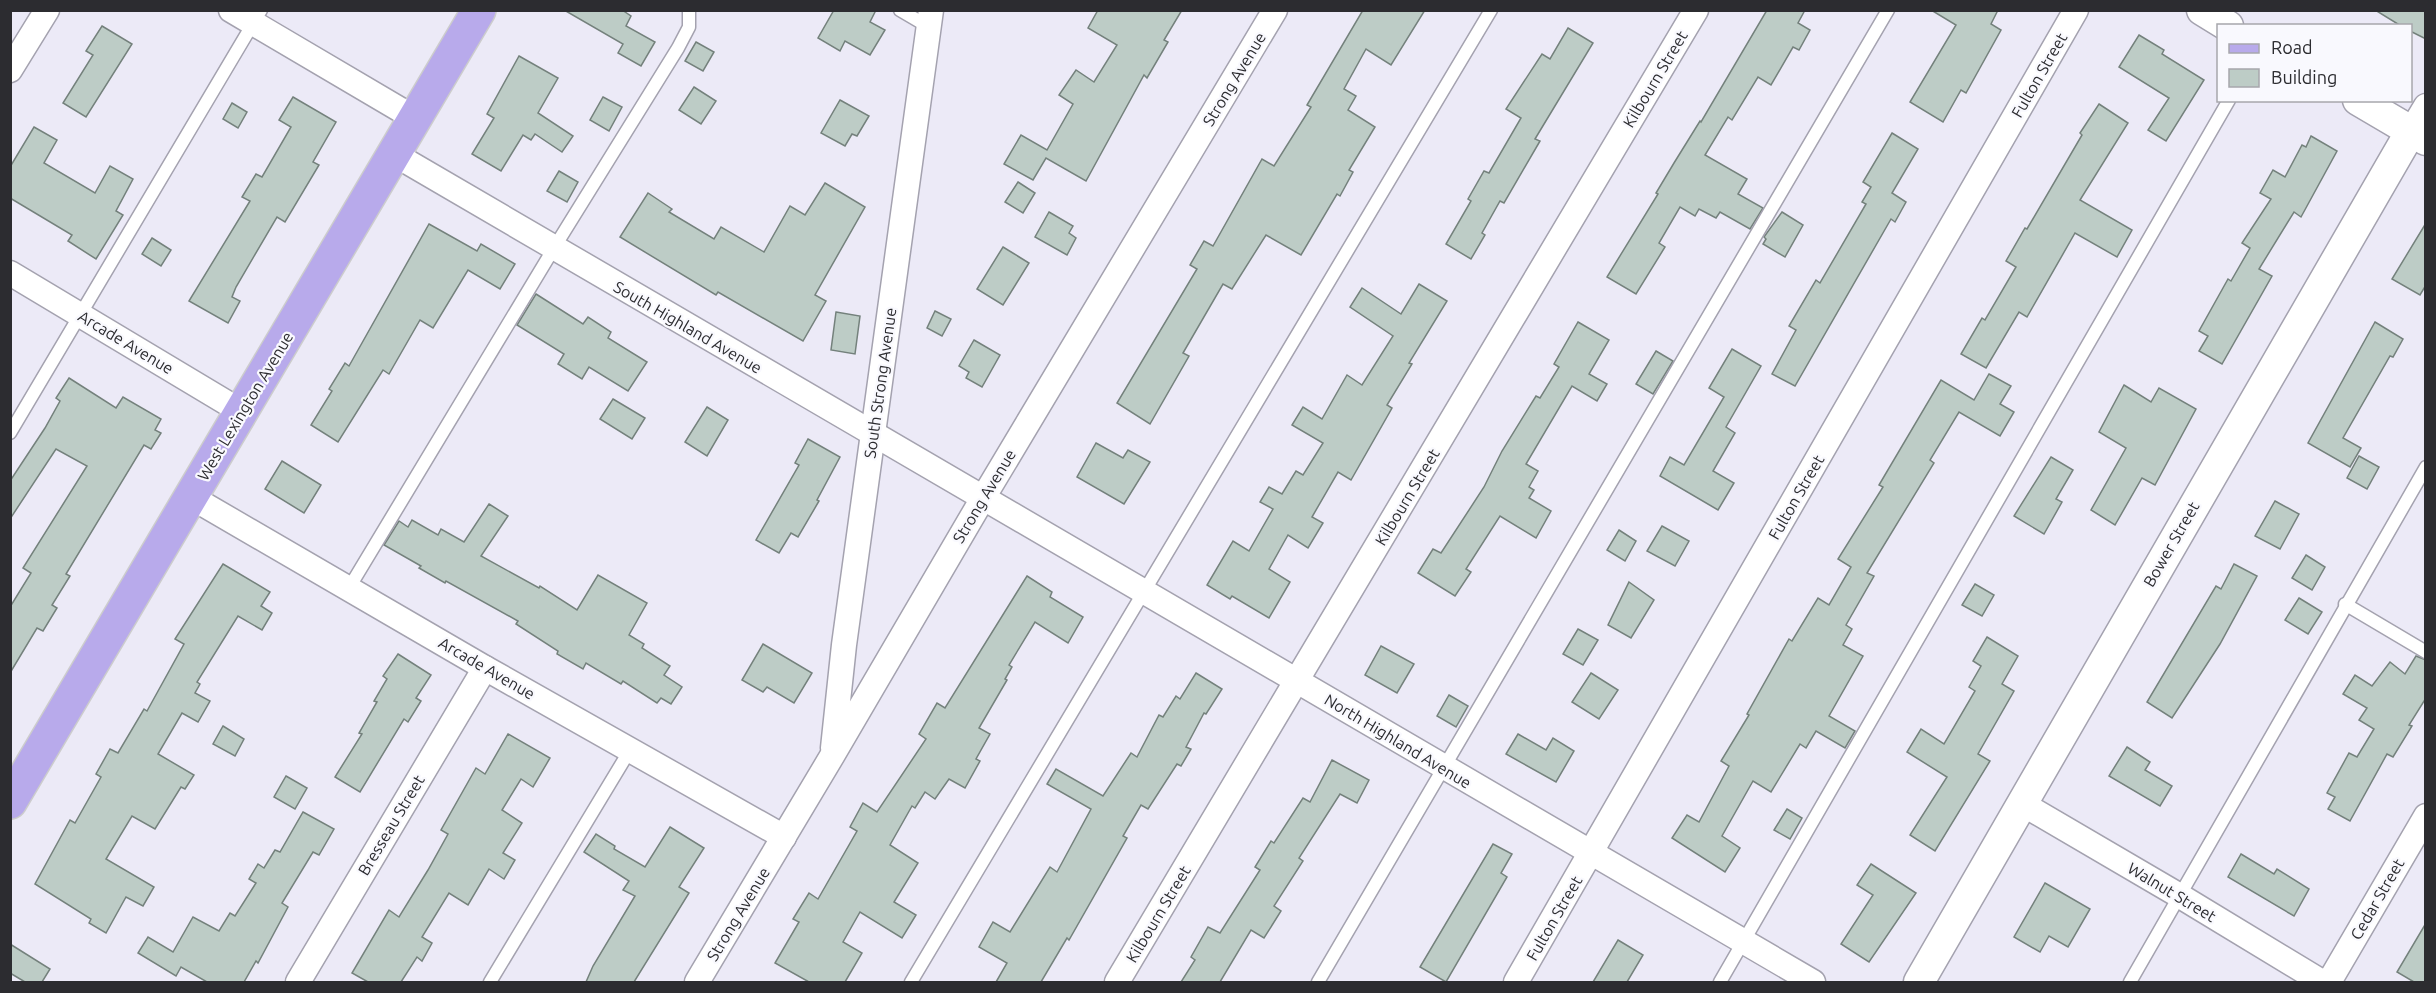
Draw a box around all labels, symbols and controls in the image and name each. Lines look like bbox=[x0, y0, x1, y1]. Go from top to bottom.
legend bbox=[2217, 24, 2412, 102]
street label: Kilbourn Street bbox=[1619, 27, 1691, 131]
street label: Strong Avenue bbox=[1199, 29, 1269, 129]
street label: Fulton Street bbox=[2008, 29, 2071, 120]
text: Road bbox=[2271, 37, 2313, 57]
text: Building bbox=[2271, 67, 2337, 87]
street label: South Highland Avenue bbox=[611, 277, 765, 377]
street label: Arcade Avenue bbox=[75, 307, 177, 377]
street label: South Strong Avenue bbox=[861, 307, 899, 459]
street label: West Lexington Avenue bbox=[194, 329, 296, 483]
street label: Kilbourn Street bbox=[1371, 445, 1443, 549]
street label: Strong Avenue bbox=[949, 446, 1019, 546]
street label: Fulton Street bbox=[1765, 451, 1828, 542]
street label: Bower Street bbox=[2139, 498, 2203, 590]
street label: Arcade Avenue bbox=[436, 633, 538, 703]
street label: North Highland Avenue bbox=[1321, 690, 1475, 792]
street label: Bresseau Street bbox=[354, 771, 428, 878]
street label: Cedar Street bbox=[2347, 855, 2408, 943]
street label: Walnut Street bbox=[2125, 859, 2220, 926]
street label: Kilbourn Street bbox=[1122, 862, 1194, 966]
street label: Strong Avenue bbox=[703, 864, 773, 964]
street label: Fulton Street bbox=[1523, 872, 1586, 963]

